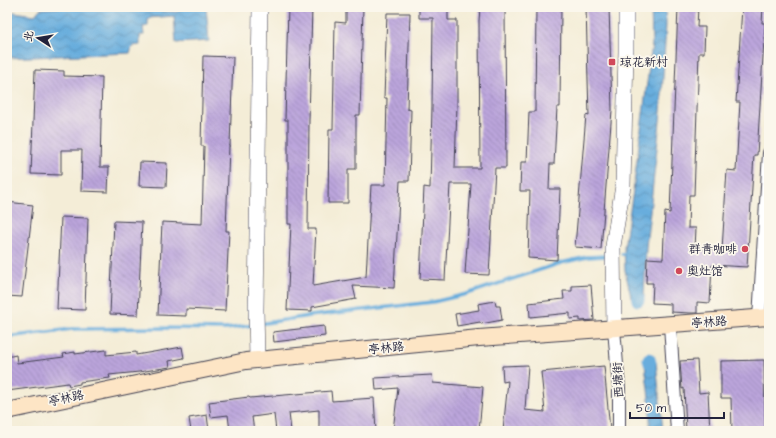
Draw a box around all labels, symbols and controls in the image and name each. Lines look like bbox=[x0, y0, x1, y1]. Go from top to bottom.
north arrow bbox=[18, 18, 58, 58]
text: 北 bbox=[20, 29, 37, 43]
place label: 琼花新村 bbox=[620, 54, 668, 71]
marker: 琼花新村 bbox=[607, 57, 617, 67]
place label: 群青咖啡 bbox=[689, 241, 737, 258]
marker: 群青咖啡 bbox=[740, 244, 750, 254]
place label: 奥灶馆 bbox=[687, 263, 723, 280]
marker: 奥灶馆 bbox=[674, 266, 684, 276]
street label: 亭林路 bbox=[690, 313, 728, 332]
street label: 亭林路 bbox=[367, 338, 405, 359]
street label: 西塘街 bbox=[609, 362, 628, 398]
street label: 亭林路 bbox=[47, 386, 85, 411]
scale bar bbox=[630, 394, 724, 420]
text: 50 m bbox=[636, 400, 667, 417]

